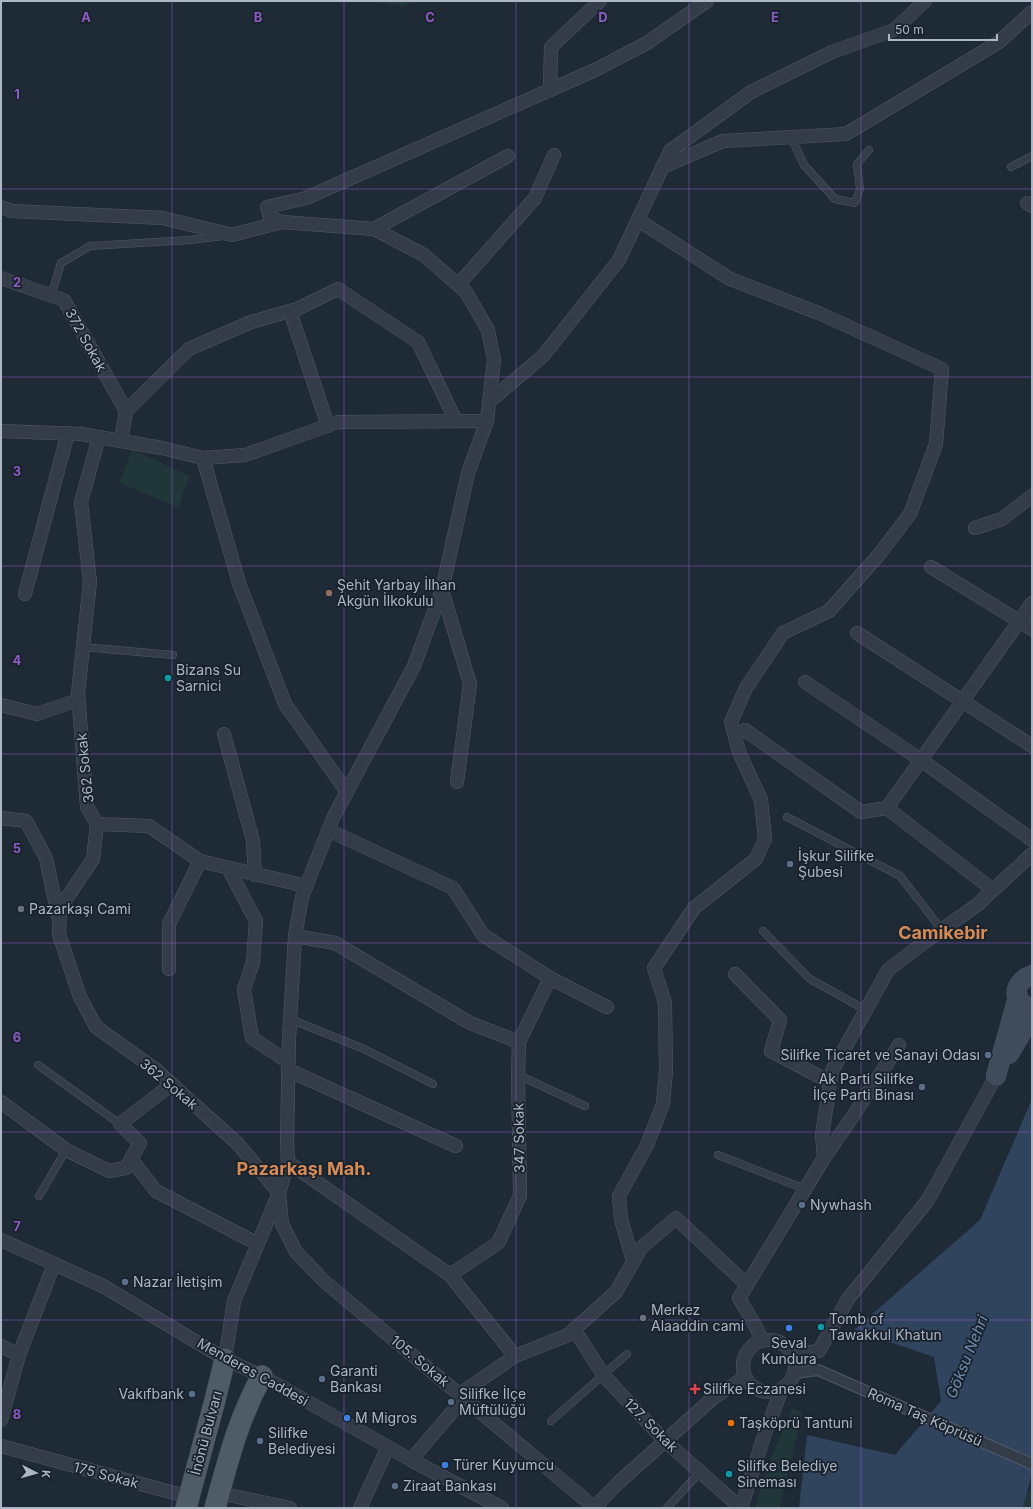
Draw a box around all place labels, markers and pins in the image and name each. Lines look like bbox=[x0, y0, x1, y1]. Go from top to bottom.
place label: Şehit Yarbay İlhan Akgün İlkokulu bbox=[337, 576, 456, 609]
marker: Şehit Yarbay İlhan Akgün İlkokulu bbox=[324, 588, 334, 598]
place label: Bizans Su Sarnici bbox=[176, 661, 241, 694]
marker: Bizans Su Sarnici bbox=[163, 673, 173, 683]
place label: İşkur Silifke Şubesi bbox=[798, 847, 874, 880]
marker: İşkur Silifke Şubesi bbox=[785, 859, 795, 869]
place label: Pazarkaşı Cami bbox=[29, 900, 131, 917]
marker: Pazarkaşı Cami bbox=[16, 904, 26, 914]
place label: Silifke Ticaret ve Sanayi Odası bbox=[780, 1046, 980, 1063]
marker: Silifke Ticaret ve Sanayi Odası bbox=[983, 1050, 993, 1060]
place label: Ak Parti Silifke İlçe Parti Binası bbox=[813, 1070, 914, 1103]
marker: Ak Parti Silifke İlçe Parti Binası bbox=[917, 1082, 927, 1092]
place label: Nywhash bbox=[810, 1196, 872, 1213]
marker: Nywhash bbox=[797, 1200, 807, 1210]
place label: Nazar İletişim bbox=[133, 1273, 223, 1290]
marker: Nazar İletişim bbox=[120, 1277, 130, 1287]
place label: Merkez Alaaddin cami bbox=[651, 1301, 744, 1334]
place label: Tomb of Tawakkul Khatun bbox=[829, 1310, 942, 1343]
marker: Merkez Alaaddin cami bbox=[638, 1313, 648, 1323]
marker: Tomb of Tawakkul Khatun bbox=[816, 1322, 826, 1332]
marker: Seval Kundura bbox=[784, 1323, 794, 1333]
place label: Seval Kundura bbox=[761, 1334, 817, 1367]
place label: Garanti Bankası bbox=[330, 1362, 382, 1395]
marker: Garanti Bankası bbox=[317, 1374, 327, 1384]
place label: Silifke Eczanesi bbox=[703, 1380, 806, 1397]
marker: Silifke Eczanesi bbox=[690, 1384, 700, 1394]
place label: Vakıfbank bbox=[118, 1385, 184, 1402]
place label: Silifke İlçe Müftülüğü bbox=[459, 1385, 526, 1418]
marker: Vakıfbank bbox=[187, 1389, 197, 1399]
marker: Silifke İlçe Müftülüğü bbox=[446, 1397, 456, 1407]
place label: M Migros bbox=[355, 1409, 417, 1426]
marker: M Migros bbox=[342, 1413, 352, 1423]
place label: Taşköprü Tantuni bbox=[739, 1414, 853, 1431]
marker: Taşköprü Tantuni bbox=[726, 1418, 736, 1428]
place label: Silifke Belediyesi bbox=[268, 1424, 335, 1457]
marker: Silifke Belediyesi bbox=[255, 1436, 265, 1446]
place label: Türer Kuyumcu bbox=[453, 1456, 554, 1473]
place label: Silifke Belediye Sineması bbox=[737, 1457, 837, 1490]
marker: Türer Kuyumcu bbox=[440, 1460, 450, 1470]
marker: Silifke Belediye Sineması bbox=[724, 1469, 734, 1479]
place label: Ziraat Bankası bbox=[403, 1477, 496, 1494]
marker: Ziraat Bankası bbox=[390, 1481, 400, 1491]

